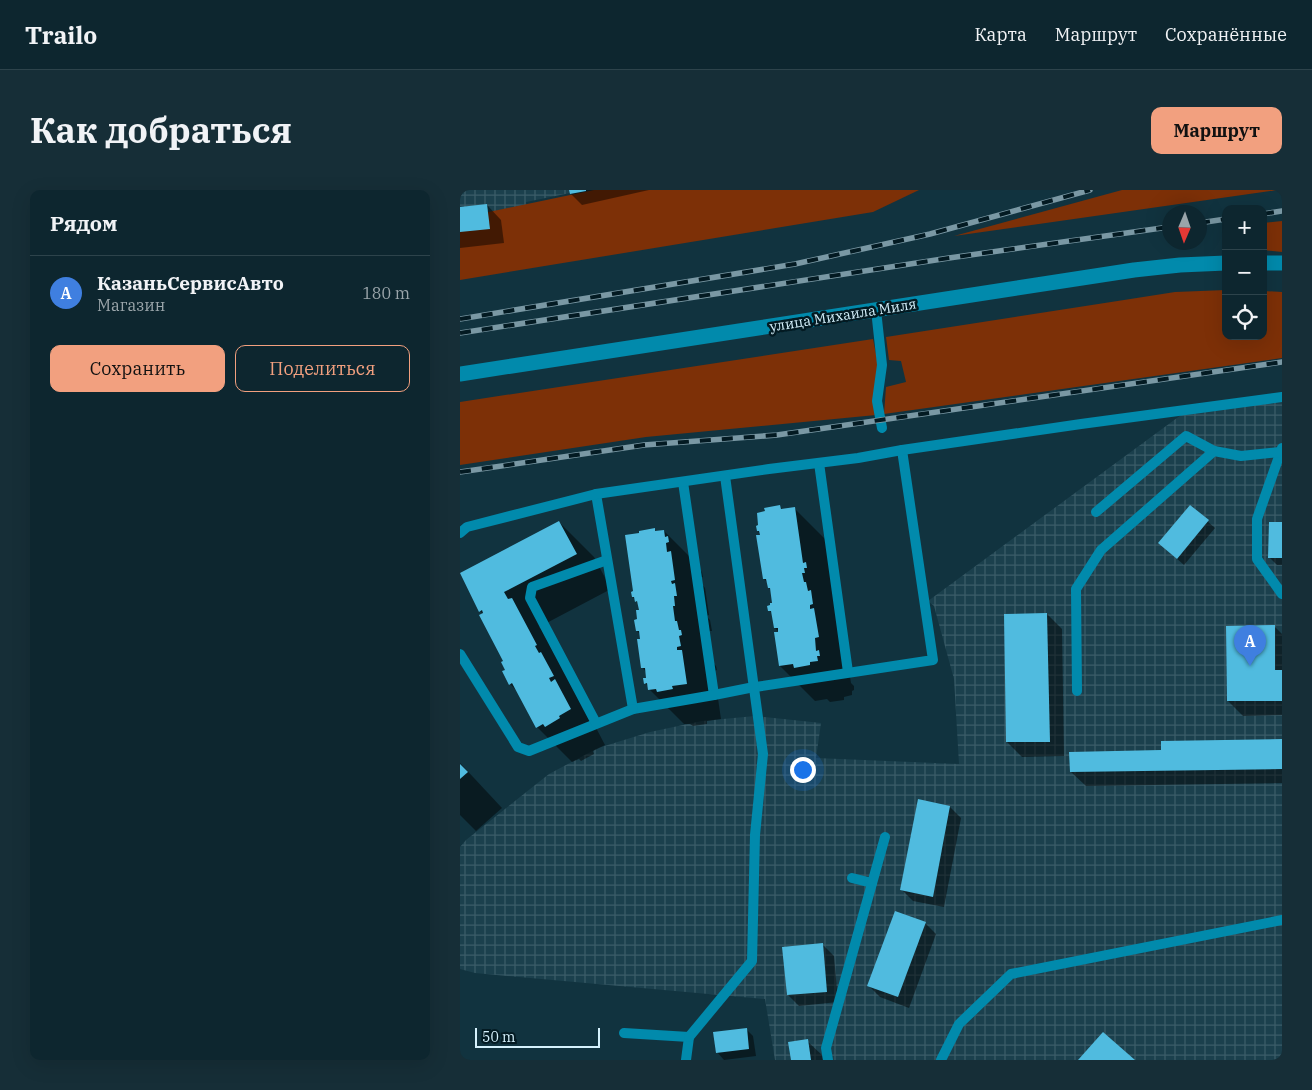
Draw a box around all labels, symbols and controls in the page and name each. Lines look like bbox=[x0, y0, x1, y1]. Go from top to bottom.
text: Trailo bbox=[25, 19, 97, 51]
text: Карта bbox=[974, 23, 1027, 46]
text: Маршрут bbox=[1055, 23, 1137, 46]
text: Сохранённые bbox=[1165, 23, 1287, 46]
text: Как добраться bbox=[30, 107, 292, 153]
button: Маршрут bbox=[1151, 107, 1282, 154]
north arrow bbox=[1162, 205, 1207, 250]
map controls bbox=[1222, 205, 1267, 340]
button: + bbox=[1222, 205, 1267, 250]
text: Рядом bbox=[50, 209, 118, 237]
button: − bbox=[1222, 250, 1267, 295]
text: КазаньСервисАвто bbox=[97, 271, 284, 295]
text: A bbox=[60, 283, 72, 303]
text: 180 m bbox=[362, 283, 410, 303]
text: Магазин bbox=[97, 295, 165, 315]
street label: улица Михаила Миля bbox=[768, 295, 918, 335]
button: locate bbox=[1222, 295, 1267, 340]
button: Сохранить bbox=[50, 345, 225, 392]
button: Поделиться bbox=[235, 345, 410, 392]
pin: A bbox=[1234, 625, 1266, 666]
your location bbox=[790, 757, 816, 783]
scale bar bbox=[475, 1025, 600, 1048]
text: 50 m bbox=[482, 1028, 515, 1046]

